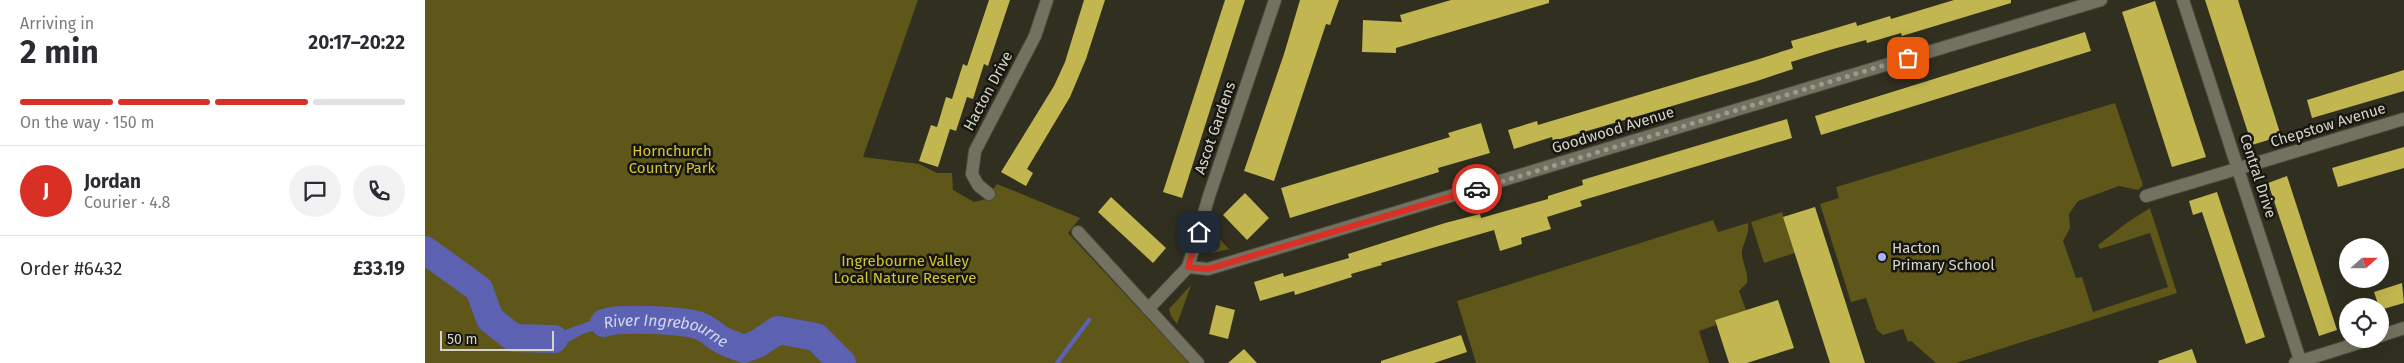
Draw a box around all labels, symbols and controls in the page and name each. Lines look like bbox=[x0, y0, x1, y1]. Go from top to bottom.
text: Arriving in bbox=[20, 14, 94, 33]
text: 20:17–20:22 bbox=[308, 31, 405, 54]
text: 2 min bbox=[20, 33, 99, 71]
pin bbox=[1887, 37, 1929, 79]
icon: bag bbox=[1894, 44, 1922, 72]
street label: Hacton Drive bbox=[960, 48, 1016, 134]
street label: Ascot Gardens bbox=[1191, 79, 1239, 177]
street label: Chepstow Avenue bbox=[2268, 99, 2388, 151]
street label: Goodwood Avenue bbox=[1550, 103, 1676, 157]
text: On the way · 150 m bbox=[20, 113, 155, 132]
street label: Central Drive bbox=[2236, 132, 2280, 220]
park label: Hornchurch Country Park bbox=[629, 142, 716, 177]
courier bbox=[1452, 164, 1502, 214]
button: chat bbox=[289, 165, 341, 217]
button: phone bbox=[353, 165, 405, 217]
text: Jordan bbox=[84, 170, 141, 193]
icon: car bbox=[1463, 175, 1491, 203]
text: J bbox=[43, 179, 49, 202]
text: Courier · 4.8 bbox=[84, 193, 170, 212]
pin bbox=[1178, 211, 1220, 253]
icon: home bbox=[1185, 218, 1213, 246]
north arrow bbox=[2339, 238, 2389, 288]
map controls bbox=[2339, 238, 2389, 348]
place label: Hacton Primary School bbox=[1892, 239, 1995, 274]
marker: Hacton Primary School bbox=[1876, 251, 1888, 263]
park label: Ingrebourne Valley Local Nature Reserve bbox=[834, 252, 976, 287]
text: Order #6432 bbox=[20, 257, 122, 280]
text: £33.19 bbox=[353, 257, 405, 280]
button: locate bbox=[2339, 298, 2389, 348]
water label: River Ingrebourne bbox=[601, 311, 731, 351]
scale bar bbox=[440, 328, 554, 351]
text: 50 m bbox=[447, 331, 478, 348]

